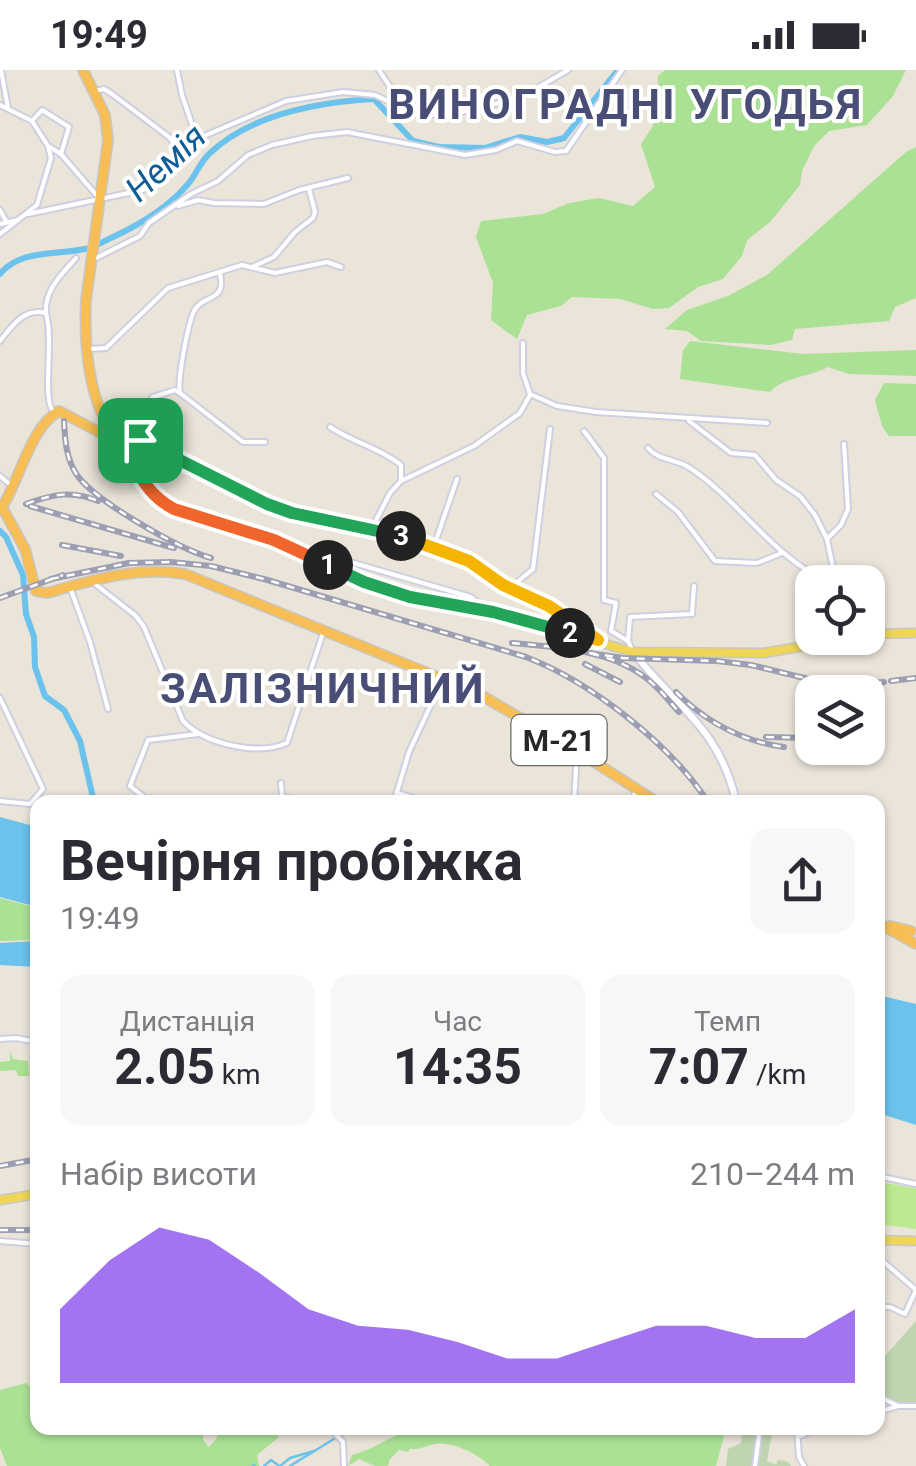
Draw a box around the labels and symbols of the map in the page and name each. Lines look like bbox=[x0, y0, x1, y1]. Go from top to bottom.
district label: ВИНОГРАДНІ УГОДЬЯ bbox=[388, 80, 864, 129]
water label: Немія bbox=[118, 116, 214, 210]
pin bbox=[98, 398, 183, 483]
pin: 3 bbox=[376, 511, 426, 561]
pin: 1 bbox=[303, 540, 353, 590]
pin: 2 bbox=[545, 608, 595, 658]
district label: ЗАЛІЗНИЧНИЙ bbox=[160, 664, 486, 713]
road number: М-21 bbox=[512, 715, 606, 765]

